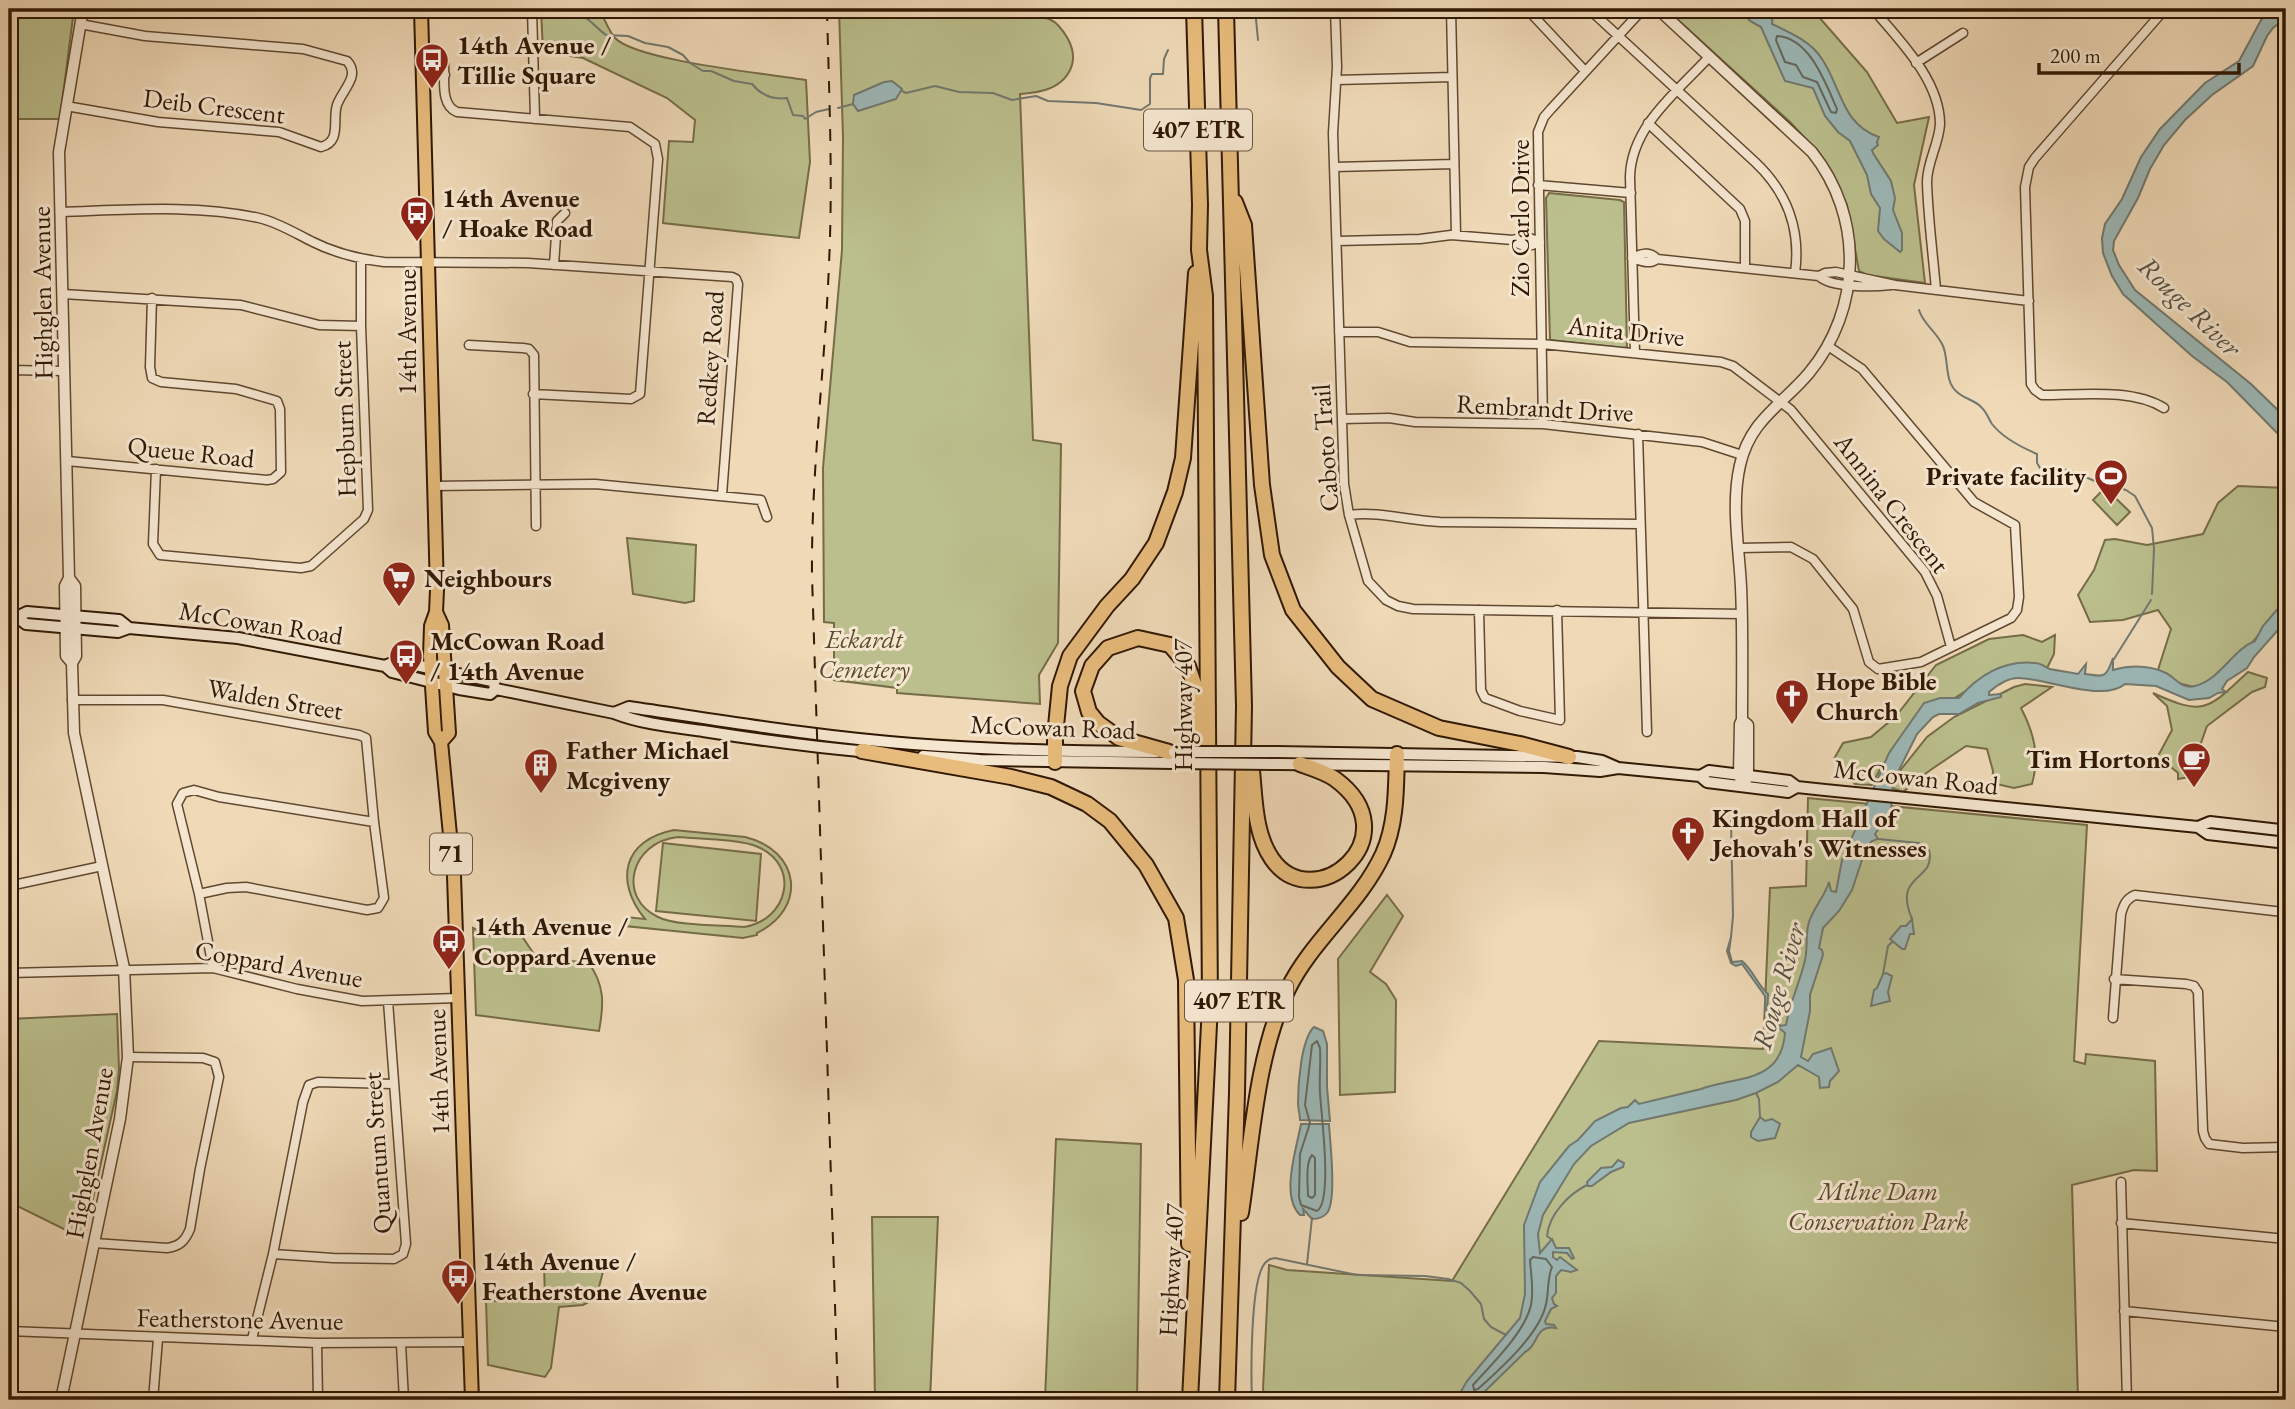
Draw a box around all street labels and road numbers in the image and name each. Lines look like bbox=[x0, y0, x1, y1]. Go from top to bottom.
street label: Deib Crescent bbox=[141, 80, 287, 132]
road number: 407 ETR bbox=[1144, 110, 1252, 150]
street label: Zio Carlo Drive bbox=[1503, 139, 1537, 297]
street label: Highglen Avenue bbox=[23, 206, 61, 380]
street label: 14th Avenue bbox=[390, 269, 424, 395]
street label: Redkey Road bbox=[688, 289, 732, 426]
street label: Anita Drive bbox=[1565, 308, 1686, 354]
street label: Hepburn Street bbox=[324, 340, 364, 498]
street label: Caboto Trail bbox=[1304, 383, 1346, 513]
street label: Rembrandt Drive bbox=[1456, 386, 1634, 430]
street label: Annina Crescent bbox=[1826, 425, 1957, 580]
street label: Queue Road bbox=[126, 428, 257, 476]
street label: McCowan Road bbox=[177, 593, 346, 653]
street label: Highway 407 bbox=[1166, 638, 1200, 772]
street label: Walden Street bbox=[204, 670, 346, 728]
street label: McCowan Road bbox=[970, 707, 1137, 747]
street label: McCowan Road bbox=[1832, 751, 2001, 803]
road number: 71 bbox=[430, 834, 472, 874]
street label: Coppard Avenue bbox=[192, 933, 366, 995]
road number: 407 ETR bbox=[1185, 981, 1293, 1021]
street label: 14th Avenue bbox=[419, 1008, 457, 1136]
street label: Highglen Avenue bbox=[57, 1065, 121, 1241]
street label: Quantum Street bbox=[354, 1071, 400, 1235]
street label: Highway 407 bbox=[1151, 1202, 1191, 1337]
street label: Featherstone Avenue bbox=[136, 1300, 344, 1338]

